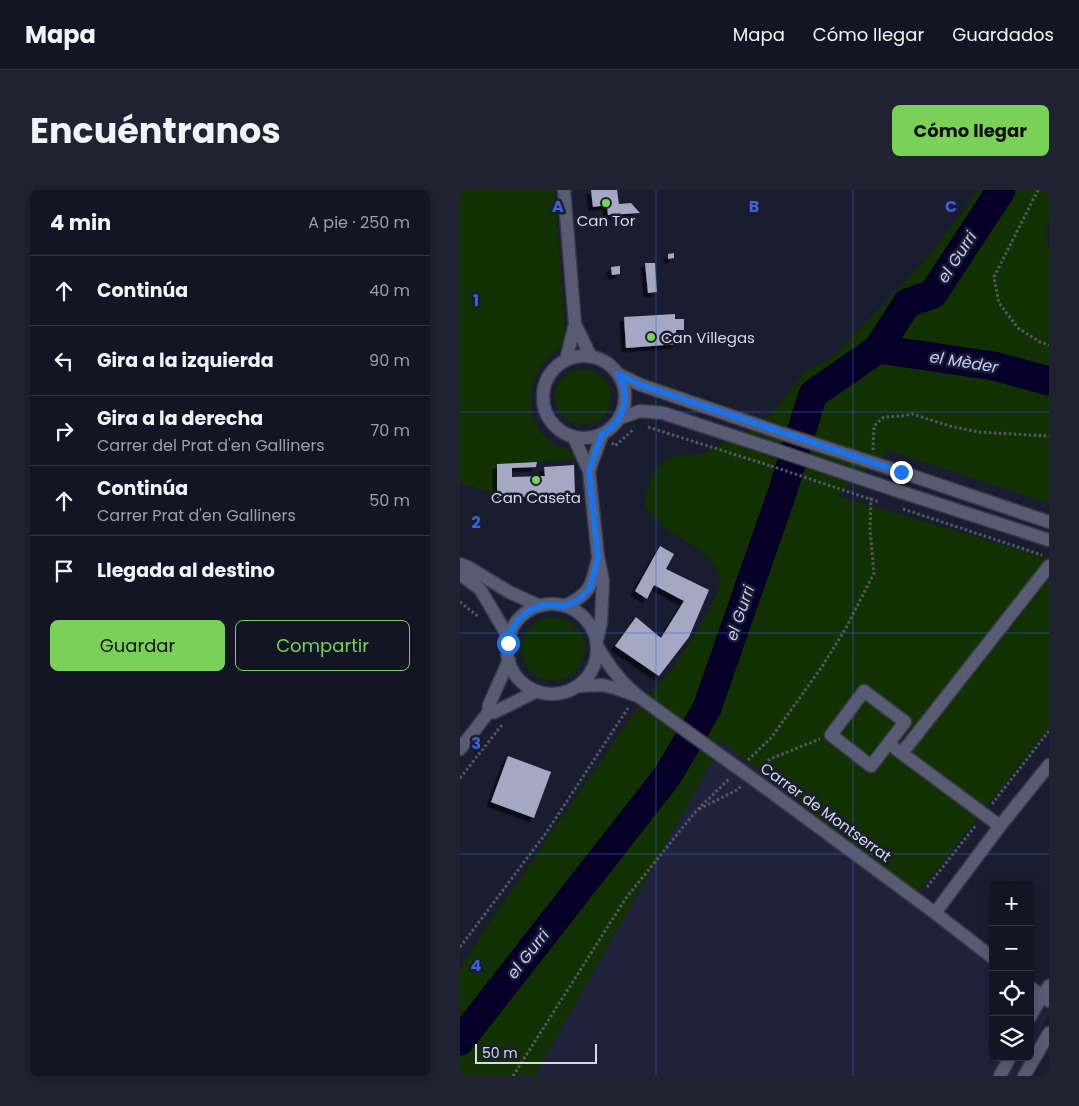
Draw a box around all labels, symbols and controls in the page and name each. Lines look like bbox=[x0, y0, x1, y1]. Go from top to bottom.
text: Mapa bbox=[25, 18, 96, 51]
text: Mapa bbox=[733, 22, 785, 47]
text: Cómo llegar bbox=[813, 22, 924, 47]
text: Guardados bbox=[952, 22, 1054, 47]
button: Cómo llegar bbox=[892, 105, 1049, 156]
text: Encuéntranos bbox=[30, 106, 281, 155]
text: A bbox=[552, 195, 564, 218]
text: B bbox=[749, 195, 759, 218]
text: C bbox=[945, 195, 957, 218]
marker: Can Tor bbox=[600, 197, 612, 209]
text: 4 min bbox=[50, 208, 111, 237]
place label: Can Tor bbox=[577, 210, 636, 231]
text: A pie · 250 m bbox=[308, 211, 410, 234]
water label: el Gurri bbox=[932, 226, 983, 287]
icon: ahead bbox=[50, 277, 78, 305]
text: Continúa bbox=[97, 277, 188, 304]
text: 40 m bbox=[369, 279, 410, 302]
text: 1 bbox=[473, 289, 479, 312]
place label: Can Villegas bbox=[661, 327, 755, 348]
marker: Can Villegas bbox=[645, 331, 657, 343]
water label: el Mèder bbox=[928, 345, 1001, 379]
icon: left bbox=[50, 347, 78, 375]
text: Gira a la izquierda bbox=[97, 347, 274, 374]
text: 90 m bbox=[369, 349, 410, 372]
text: Gira a la derecha bbox=[97, 405, 263, 432]
icon: right bbox=[50, 417, 78, 445]
text: 70 m bbox=[370, 419, 410, 442]
text: Carrer del Prat d'en Galliners bbox=[97, 434, 325, 457]
route end bbox=[890, 461, 913, 484]
marker: Can Caseta bbox=[530, 474, 542, 486]
text: Continúa bbox=[97, 475, 188, 502]
icon: ahead bbox=[50, 487, 78, 515]
place label: Can Caseta bbox=[491, 487, 581, 508]
text: 50 m bbox=[369, 489, 410, 512]
text: Carrer Prat d'en Galliners bbox=[97, 504, 296, 527]
text: 2 bbox=[471, 511, 481, 534]
icon: arrive bbox=[50, 557, 78, 585]
text: Llegada al destino bbox=[97, 557, 275, 584]
water label: el Gurri bbox=[720, 581, 761, 644]
button: Guardar bbox=[50, 620, 225, 671]
button: Compartir bbox=[235, 620, 410, 671]
route start bbox=[497, 632, 520, 655]
text: 3 bbox=[471, 732, 481, 755]
street label: Carrer de Montserrat bbox=[756, 757, 896, 867]
map controls bbox=[989, 881, 1034, 1061]
button: + bbox=[989, 881, 1034, 926]
water label: el Gurri bbox=[501, 924, 555, 984]
button: − bbox=[989, 926, 1034, 971]
text: 4 bbox=[471, 954, 482, 977]
button: locate bbox=[989, 971, 1034, 1016]
button: layers bbox=[989, 1016, 1034, 1061]
scale bar bbox=[475, 1041, 598, 1064]
text: 50 m bbox=[482, 1043, 518, 1063]

